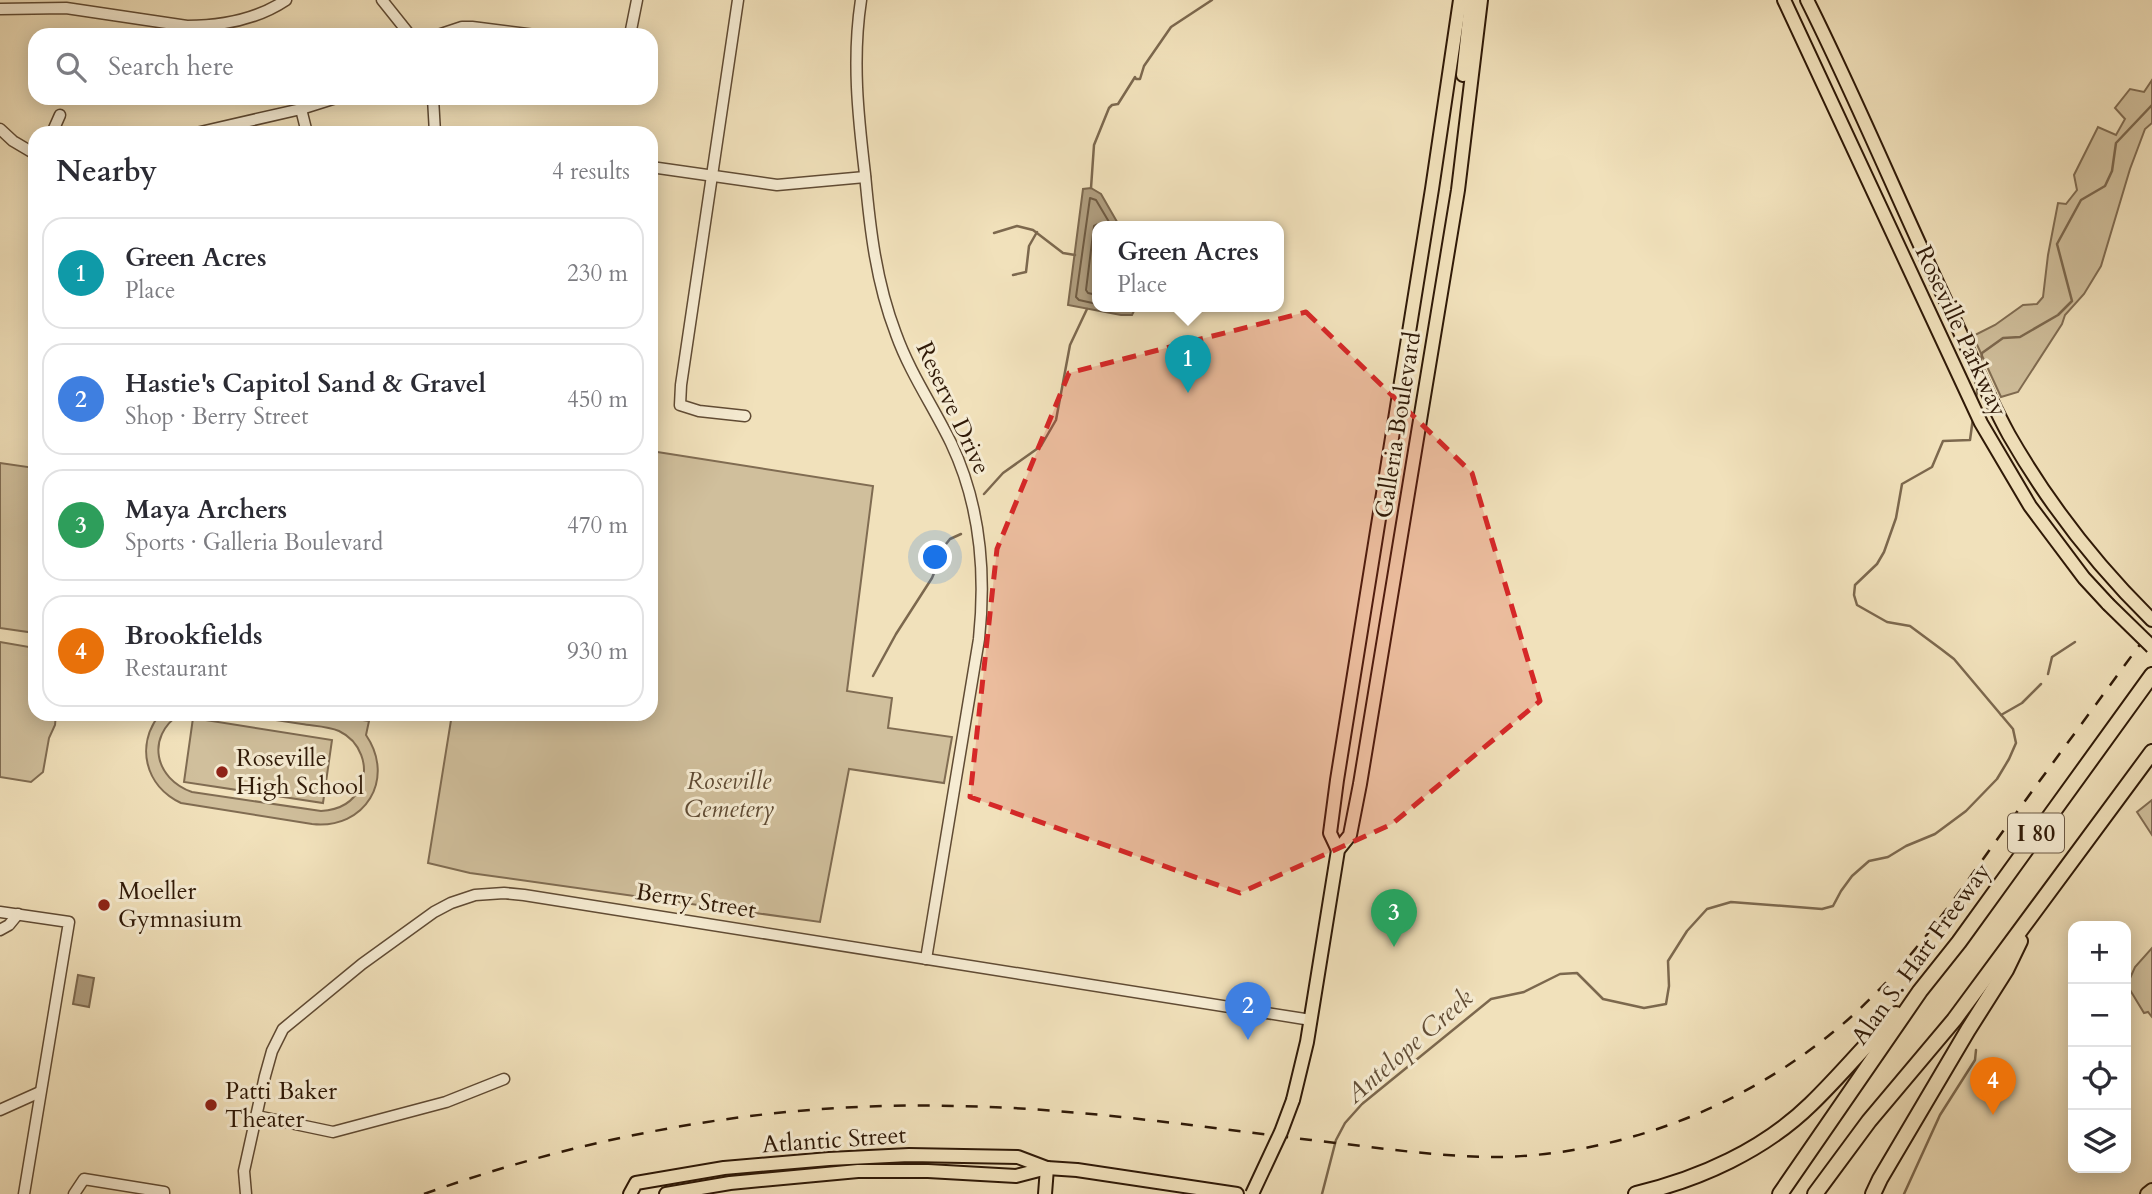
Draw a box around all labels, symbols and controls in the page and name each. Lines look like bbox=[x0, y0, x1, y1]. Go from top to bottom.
search box bbox=[28, 28, 658, 105]
icon: search bbox=[52, 48, 90, 86]
text: Search here bbox=[108, 49, 234, 84]
text: Nearby bbox=[56, 151, 157, 192]
text: 4 results bbox=[552, 156, 630, 187]
popup bbox=[1092, 221, 1284, 312]
text: Green Acres bbox=[1117, 234, 1259, 269]
text: Green Acres bbox=[125, 240, 267, 275]
street label: Roseville Parkway bbox=[1907, 240, 2015, 422]
text: 1 bbox=[75, 258, 87, 289]
text: 230 m bbox=[567, 258, 628, 289]
text: Place bbox=[1117, 269, 1168, 300]
text: Place bbox=[125, 275, 175, 306]
street label: Galleria Boulevard bbox=[1367, 329, 1429, 521]
pin: 1 bbox=[1165, 335, 1211, 393]
street label: Reserve Drive bbox=[908, 336, 998, 480]
text: Hastie's Capitol Sand & Gravel bbox=[125, 366, 486, 401]
text: 2 bbox=[75, 384, 87, 415]
text: 450 m bbox=[567, 384, 628, 415]
text: Shop · Berry Street bbox=[125, 401, 309, 432]
text: Maya Archers bbox=[125, 492, 287, 527]
text: 3 bbox=[75, 510, 87, 541]
text: 470 m bbox=[567, 510, 628, 541]
text: Sports · Galleria Boulevard bbox=[125, 527, 383, 558]
your location bbox=[918, 540, 952, 574]
text: Brookfields bbox=[125, 618, 263, 653]
text: 4 bbox=[75, 636, 87, 667]
text: 930 m bbox=[567, 636, 628, 667]
text: Restaurant bbox=[125, 653, 228, 684]
place label: Roseville High School bbox=[236, 742, 364, 803]
marker: Roseville High School bbox=[214, 764, 230, 780]
park label: Roseville Cemetery bbox=[684, 765, 774, 826]
road number: I 80 bbox=[2008, 814, 2064, 852]
street label: Alan S. Hart Freeway bbox=[1844, 856, 1999, 1052]
place label: Moeller Gymnasium bbox=[118, 875, 243, 936]
street label: Berry Street bbox=[633, 875, 759, 927]
pin: 3 bbox=[1371, 889, 1417, 947]
marker: Moeller Gymnasium bbox=[96, 897, 112, 913]
map controls bbox=[2068, 921, 2131, 1173]
button: + bbox=[2068, 921, 2131, 984]
water label: Antelope Creek bbox=[1337, 981, 1481, 1112]
pin: 2 bbox=[1225, 982, 1271, 1040]
button: − bbox=[2068, 984, 2131, 1047]
button: locate bbox=[2068, 1047, 2131, 1110]
pin: 4 bbox=[1970, 1057, 2016, 1115]
place label: Patti Baker Theater bbox=[225, 1075, 337, 1136]
marker: Patti Baker Theater bbox=[203, 1097, 219, 1113]
button: layers bbox=[2068, 1110, 2131, 1173]
street label: Atlantic Street bbox=[761, 1118, 908, 1161]

